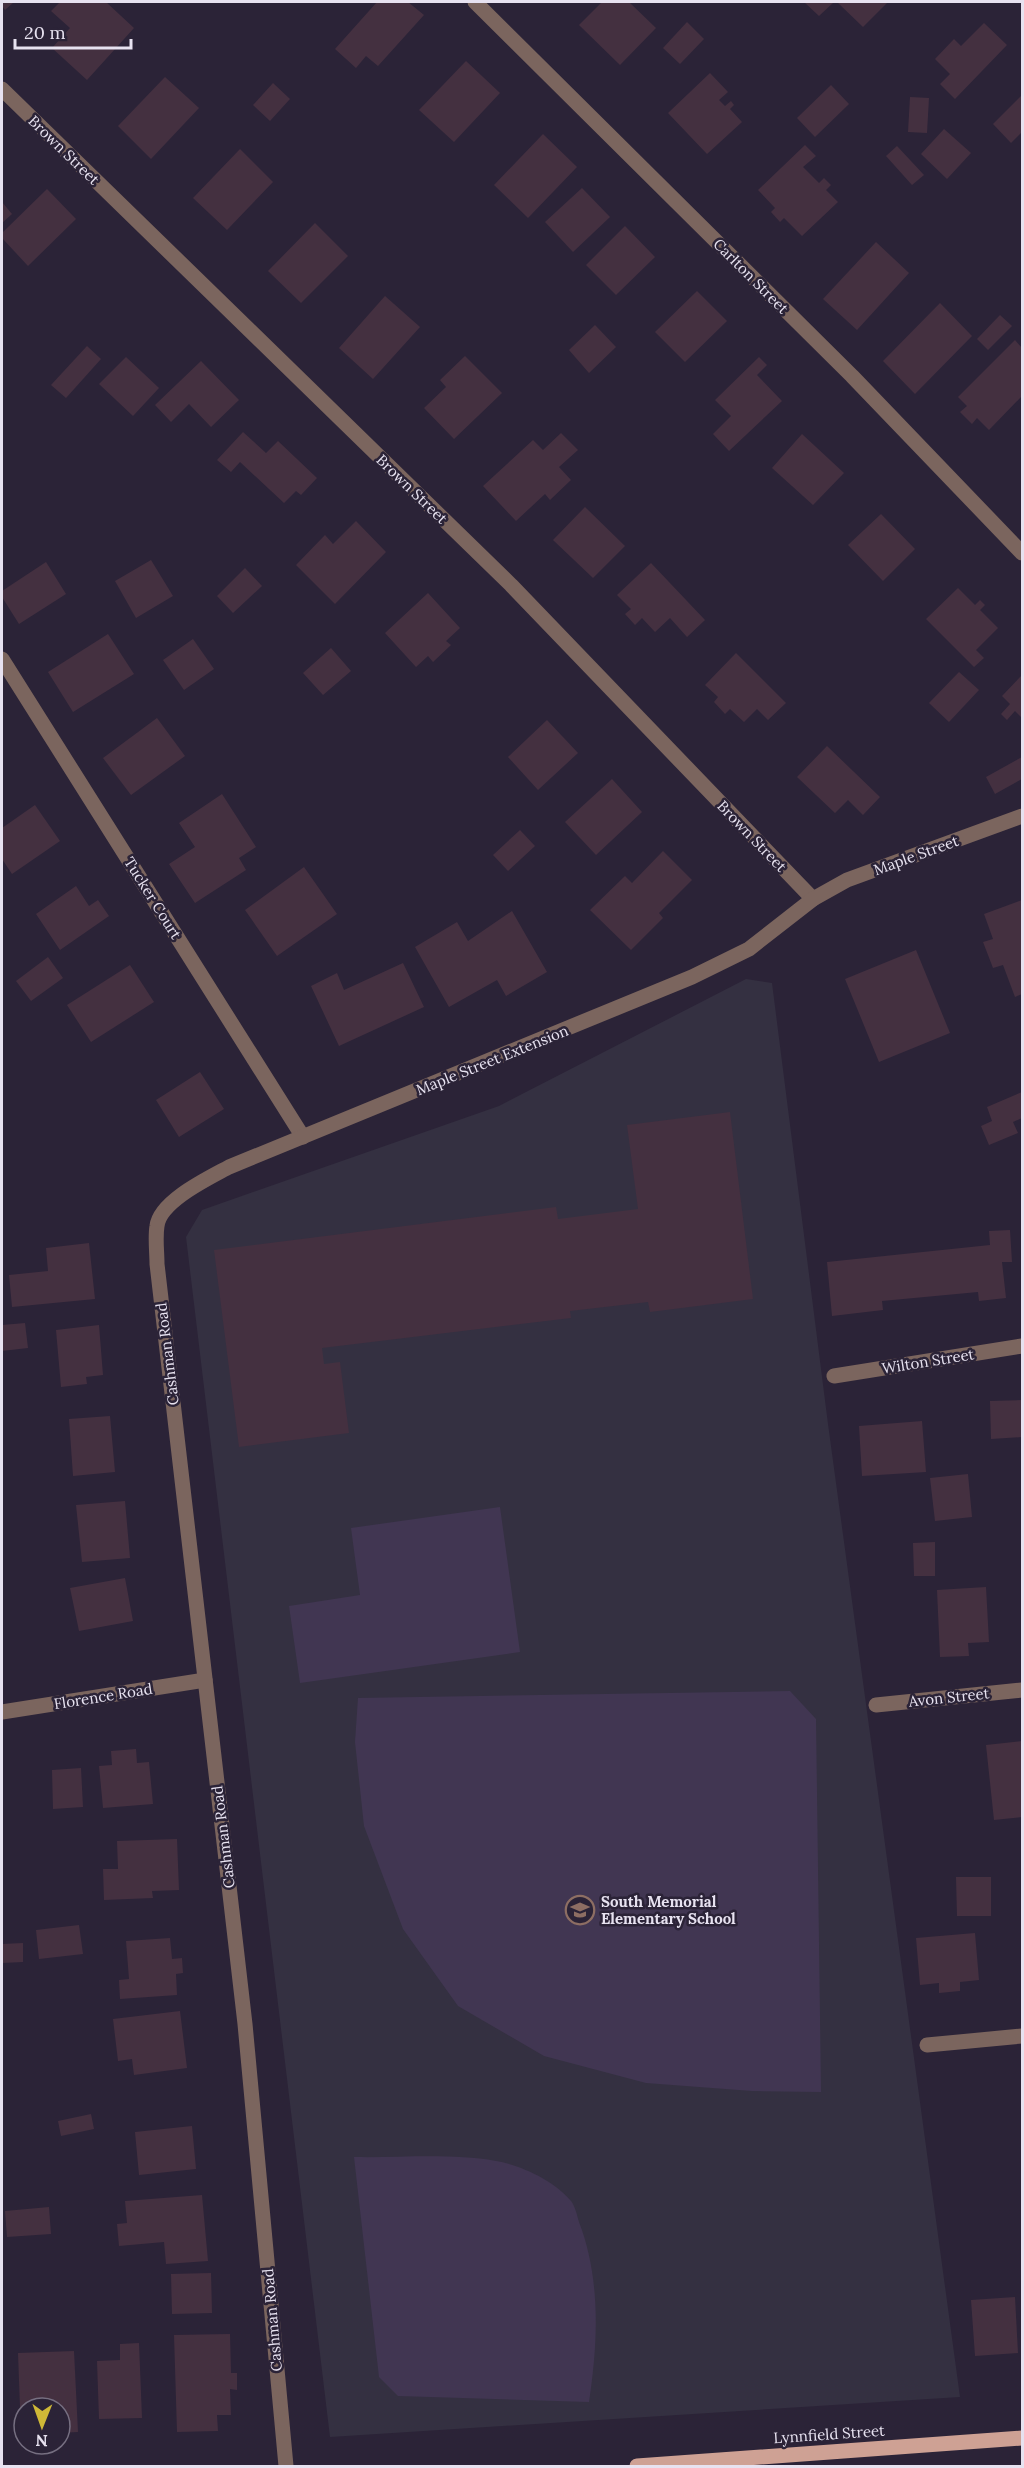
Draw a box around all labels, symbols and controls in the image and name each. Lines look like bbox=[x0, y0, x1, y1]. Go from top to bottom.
scale bar bbox=[15, 12, 130, 50]
text: 20 m bbox=[24, 21, 66, 44]
street label: Brown Street bbox=[24, 111, 104, 189]
street label: Carlton Street bbox=[709, 234, 793, 318]
street label: Brown Street bbox=[372, 450, 452, 528]
street label: Brown Street bbox=[713, 796, 791, 876]
street label: Maple Street bbox=[871, 831, 961, 879]
street label: Tucker Court bbox=[120, 853, 186, 943]
street label: Maple Street Extension bbox=[413, 1021, 571, 1099]
street label: Cashman Road bbox=[151, 1302, 183, 1406]
street label: Wilton Street bbox=[881, 1344, 976, 1378]
street label: Florence Road bbox=[52, 1679, 154, 1713]
street label: Avon Street bbox=[907, 1683, 990, 1711]
street label: Cashman Road bbox=[207, 1785, 239, 1889]
place label: South Memorial Elementary School bbox=[601, 1892, 736, 1928]
school or university icon: South Memorial Elementary School bbox=[564, 1894, 596, 1926]
street label: Cashman Road bbox=[258, 2268, 286, 2372]
north arrow bbox=[12, 2396, 72, 2456]
street label: Lynnfield Street bbox=[773, 2421, 885, 2447]
text: N bbox=[35, 2431, 48, 2451]

